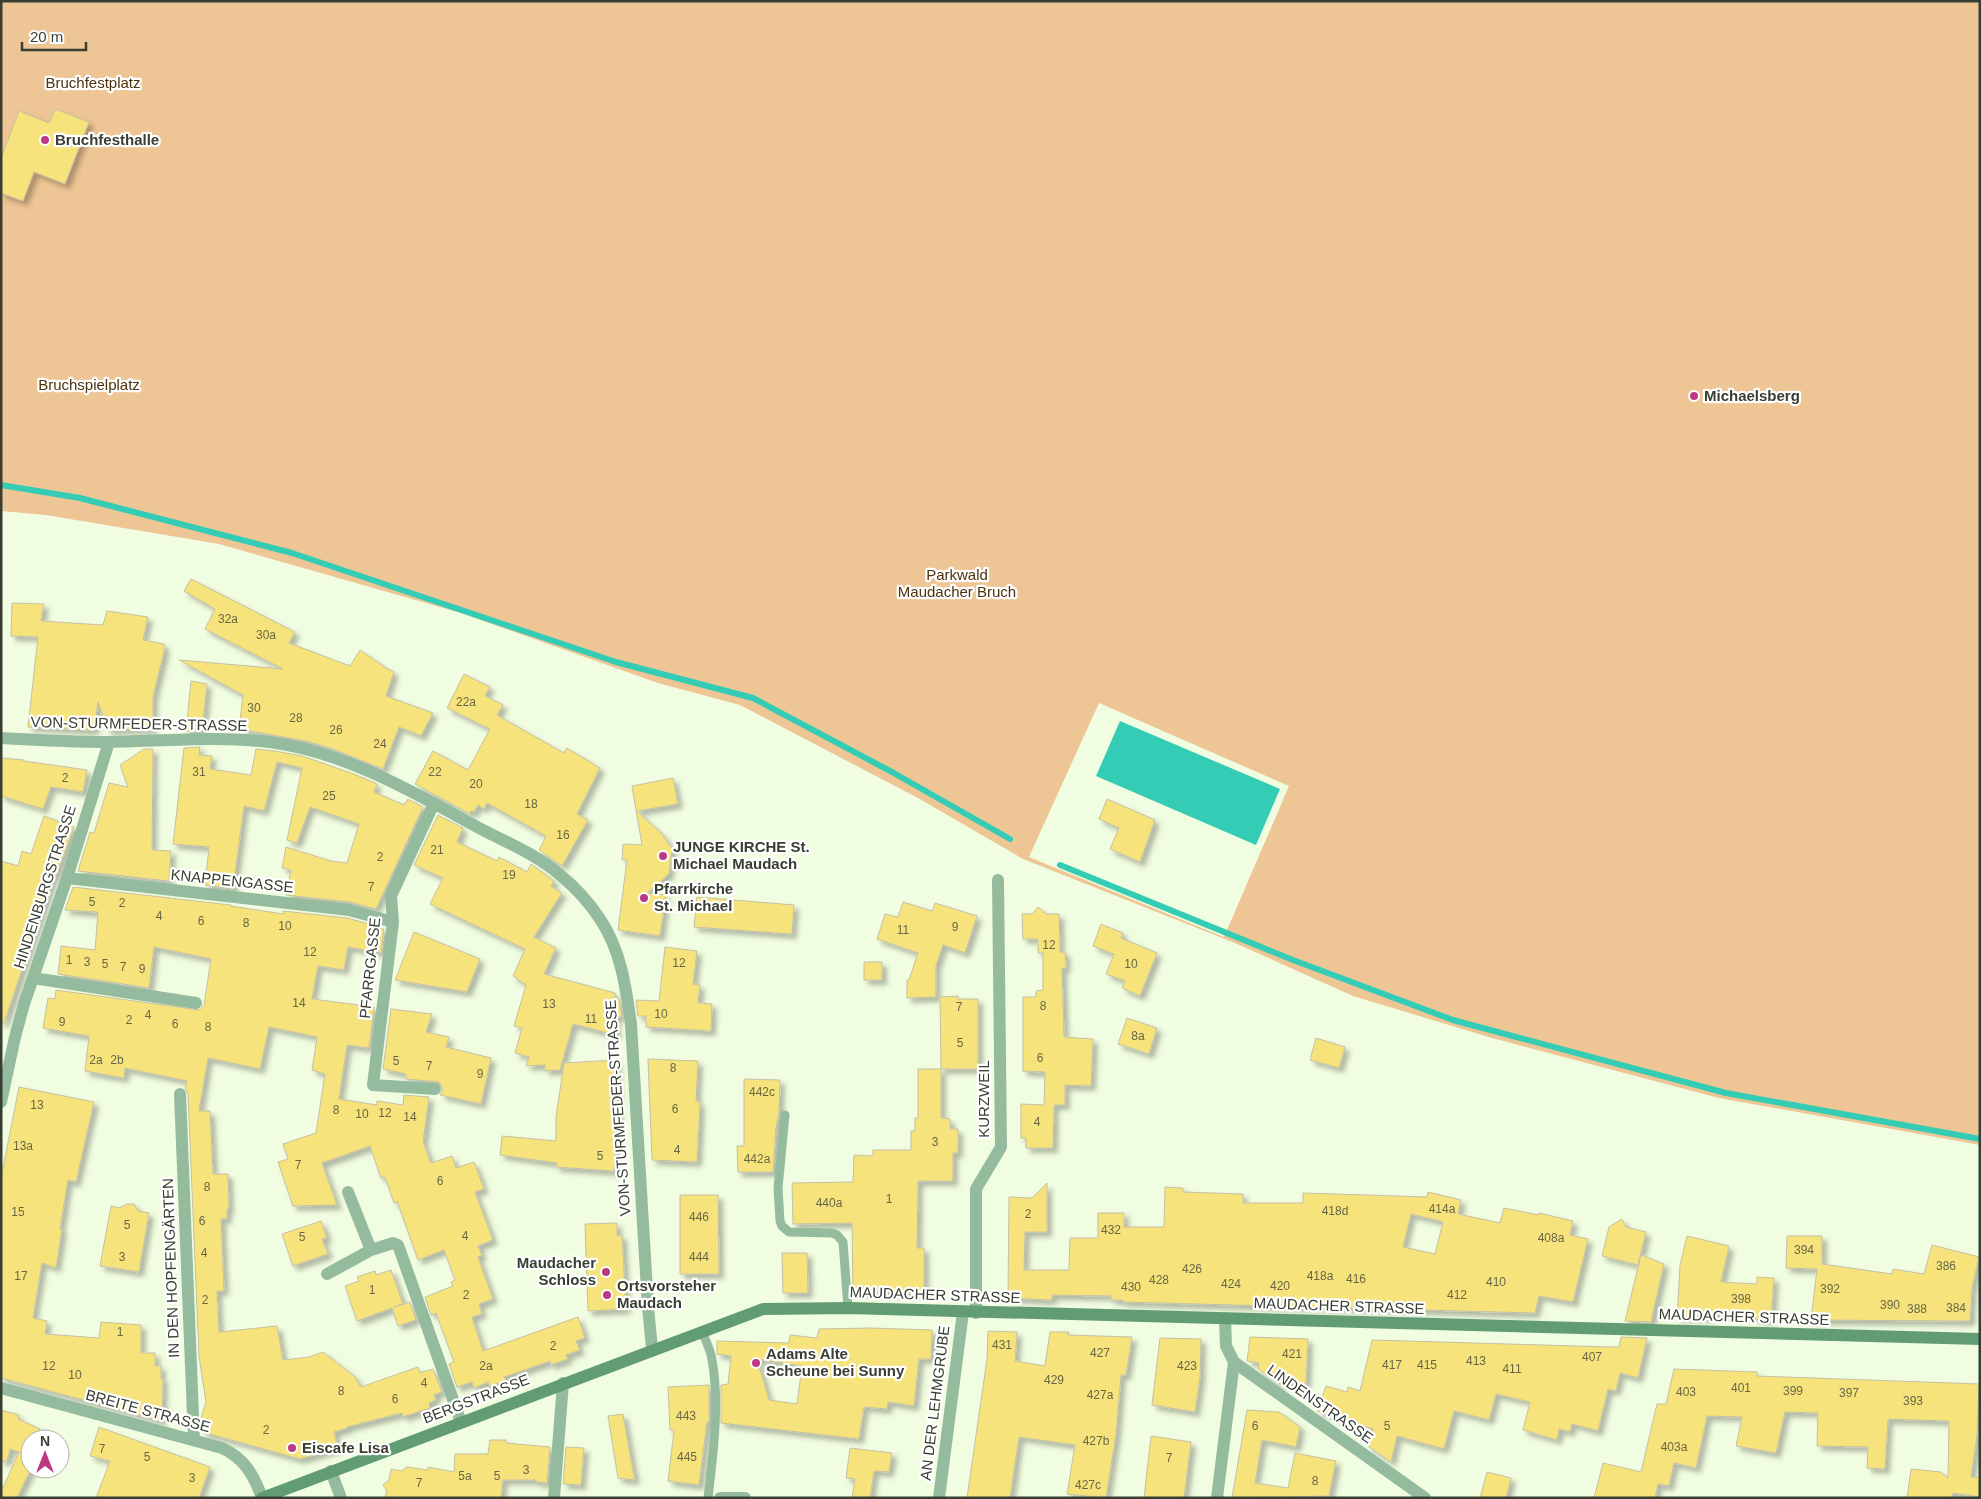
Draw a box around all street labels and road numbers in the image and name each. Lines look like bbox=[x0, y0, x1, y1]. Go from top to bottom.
street label: VON-STURMFEDER-STRASSE bbox=[31, 713, 247, 734]
street label: HINDENBURGSTRASSE bbox=[10, 803, 79, 971]
street label: KNAPPENGASSE bbox=[170, 866, 294, 895]
street label: PFARRGASSE bbox=[356, 916, 383, 1019]
street label: VON-STURMFEDER-STRASSE bbox=[601, 999, 634, 1217]
street label: KURZWEIL bbox=[975, 1060, 992, 1138]
street label: IN DEN HOPFENGÄRTEN bbox=[159, 1178, 182, 1358]
street label: MAUDACHER STRASSE bbox=[849, 1283, 1021, 1306]
street label: MAUDACHER STRASSE bbox=[1253, 1294, 1425, 1317]
street label: MAUDACHER STRASSE bbox=[1658, 1305, 1830, 1328]
street label: AN DER LEHMGRUBE bbox=[917, 1325, 952, 1481]
street label: LINDENSTRASSE bbox=[1264, 1361, 1376, 1446]
street label: BERGSTRASSE bbox=[420, 1370, 531, 1427]
street label: BREITE STRASSE bbox=[84, 1386, 212, 1435]

